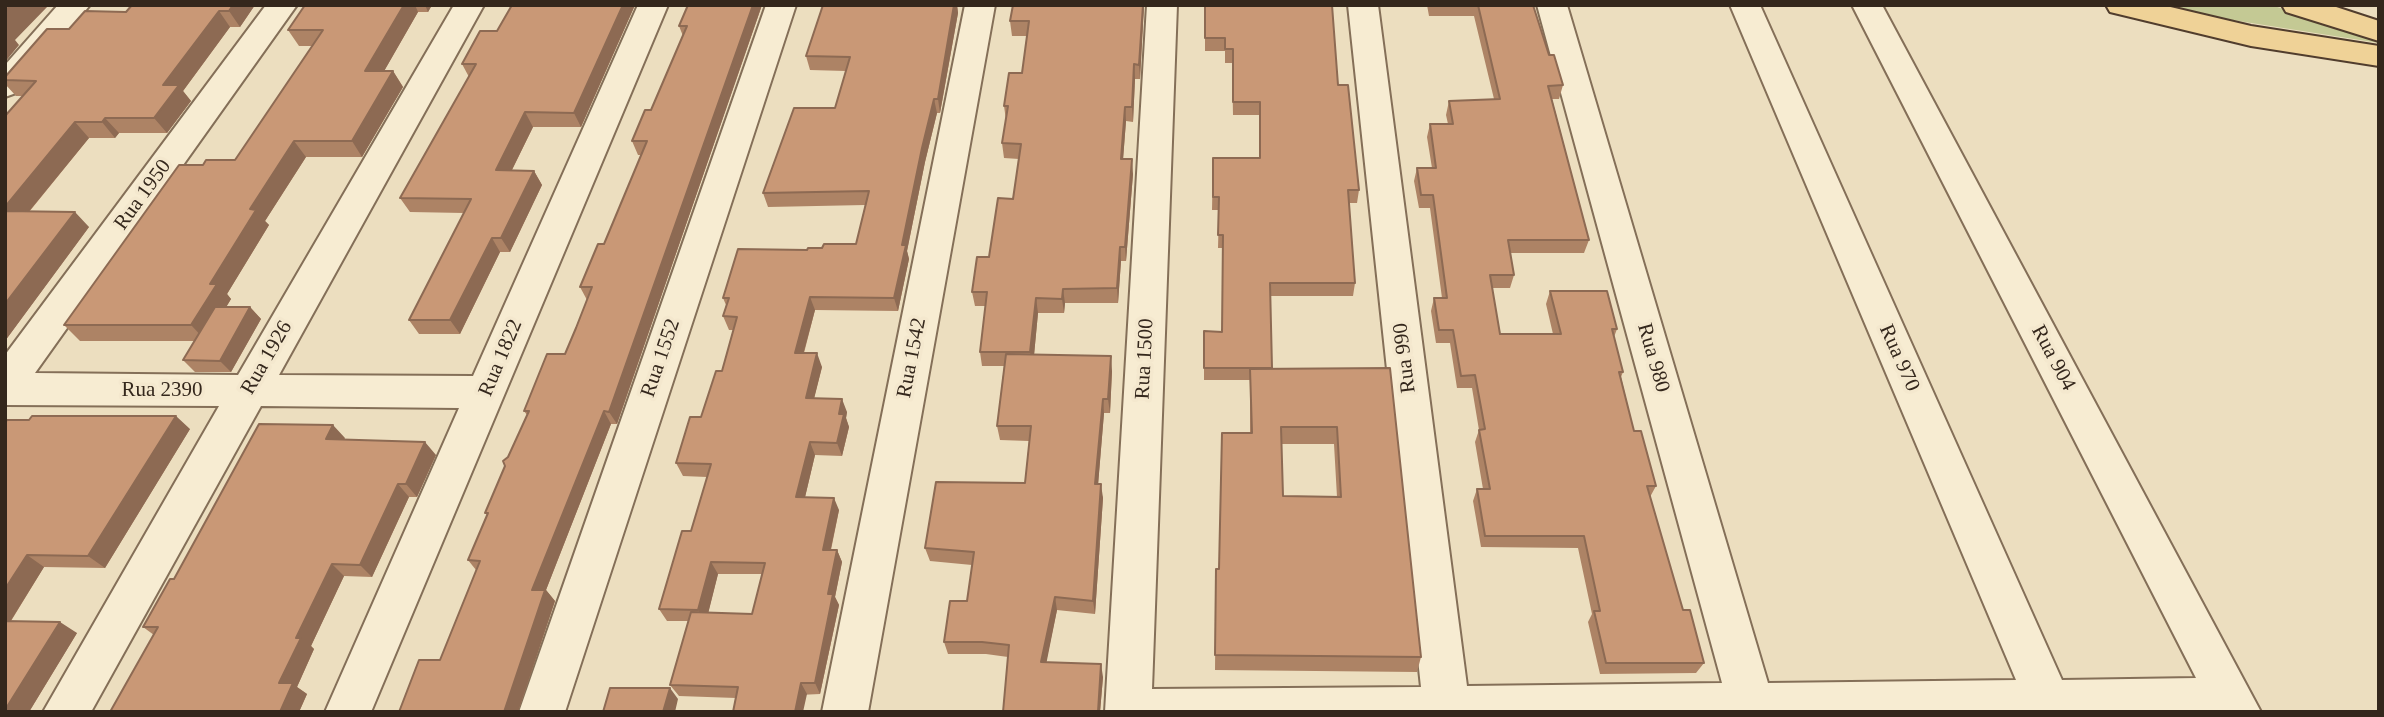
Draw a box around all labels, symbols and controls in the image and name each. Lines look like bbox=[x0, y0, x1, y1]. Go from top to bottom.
street label: Rua 1950 bbox=[109, 155, 177, 235]
street label: Rua 1822 bbox=[474, 316, 528, 400]
street label: Rua 1552 bbox=[636, 316, 686, 400]
street label: Rua 1542 bbox=[892, 316, 932, 400]
street label: Rua 1926 bbox=[236, 317, 298, 399]
street label: Rua 1500 bbox=[1130, 318, 1160, 400]
street label: Rua 990 bbox=[1388, 321, 1422, 395]
street label: Rua 980 bbox=[1631, 321, 1675, 395]
street label: Rua 970 bbox=[1873, 321, 1925, 395]
street label: Rua 904 bbox=[2025, 321, 2081, 395]
street label: Rua 2390 bbox=[121, 377, 203, 403]

